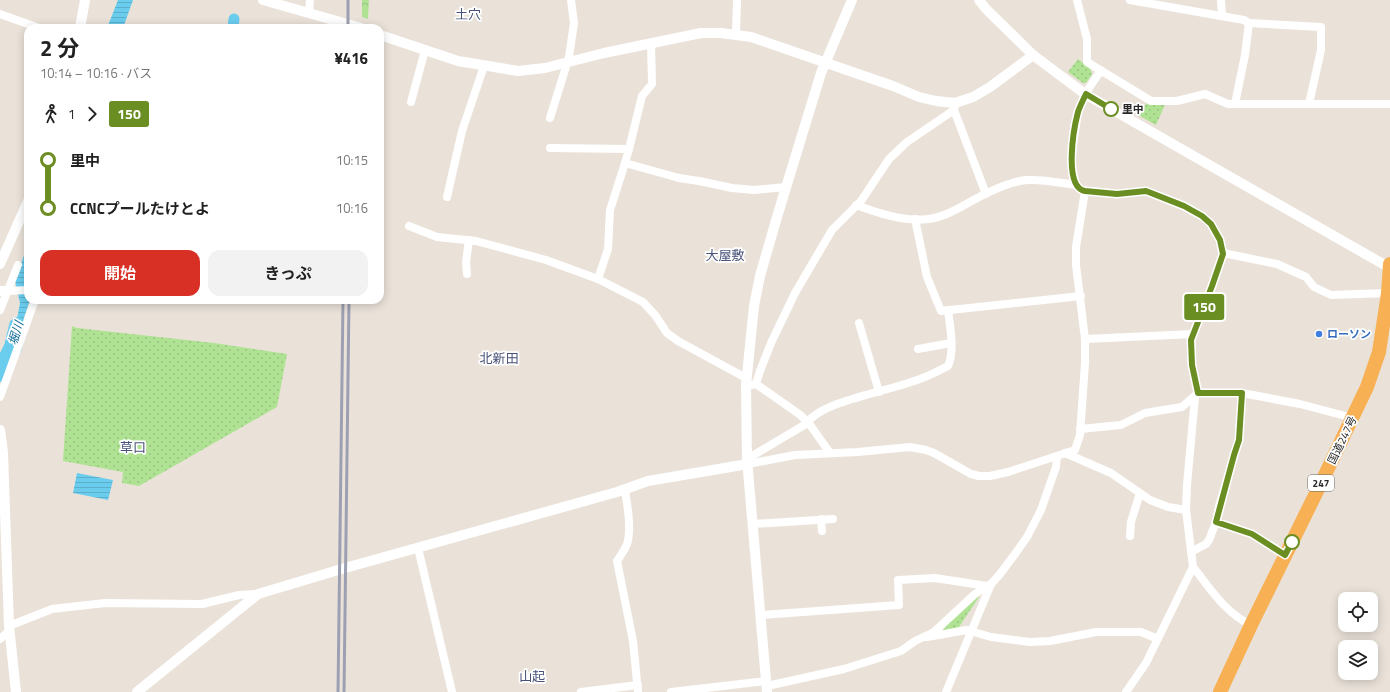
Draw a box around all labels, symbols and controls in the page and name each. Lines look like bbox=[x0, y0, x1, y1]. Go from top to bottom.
district label: 土穴 bbox=[455, 4, 481, 24]
text: 2 分 bbox=[40, 31, 79, 65]
text: ¥416 bbox=[334, 47, 368, 70]
text: 10:14 – 10:16 · バス bbox=[40, 63, 152, 83]
marker: 里中 bbox=[1103, 101, 1119, 117]
place label: 里中 bbox=[1122, 101, 1144, 117]
icon: walk bbox=[40, 103, 62, 125]
icon: forward bbox=[81, 103, 103, 125]
text: 150 bbox=[117, 103, 141, 124]
text: 1 bbox=[68, 104, 75, 124]
text: 里中 bbox=[70, 149, 100, 172]
text: 10:15 bbox=[336, 150, 368, 170]
text: CCNCプールたけとよ bbox=[70, 197, 210, 220]
text: 10:16 bbox=[336, 198, 368, 218]
district label: 大屋敷 bbox=[705, 245, 745, 265]
button: 開始 bbox=[40, 250, 200, 296]
button: きっぷ bbox=[208, 250, 368, 296]
line badge: 150 bbox=[1181, 294, 1227, 320]
text: 150 bbox=[1192, 296, 1216, 317]
water label: 堀川 bbox=[3, 317, 29, 347]
place label: ローソン bbox=[1327, 326, 1371, 342]
marker: ローソン bbox=[1314, 329, 1324, 339]
district label: 北新田 bbox=[479, 348, 519, 368]
street label: 国道247号 bbox=[1324, 413, 1360, 467]
district label: 草口 bbox=[120, 437, 146, 457]
road number: 247 bbox=[1308, 475, 1334, 491]
unlabelled marker bbox=[1284, 534, 1300, 550]
map controls bbox=[1338, 592, 1378, 680]
button: locate bbox=[1338, 592, 1378, 632]
button: layers bbox=[1338, 640, 1378, 680]
district label: 山起 bbox=[519, 666, 545, 686]

